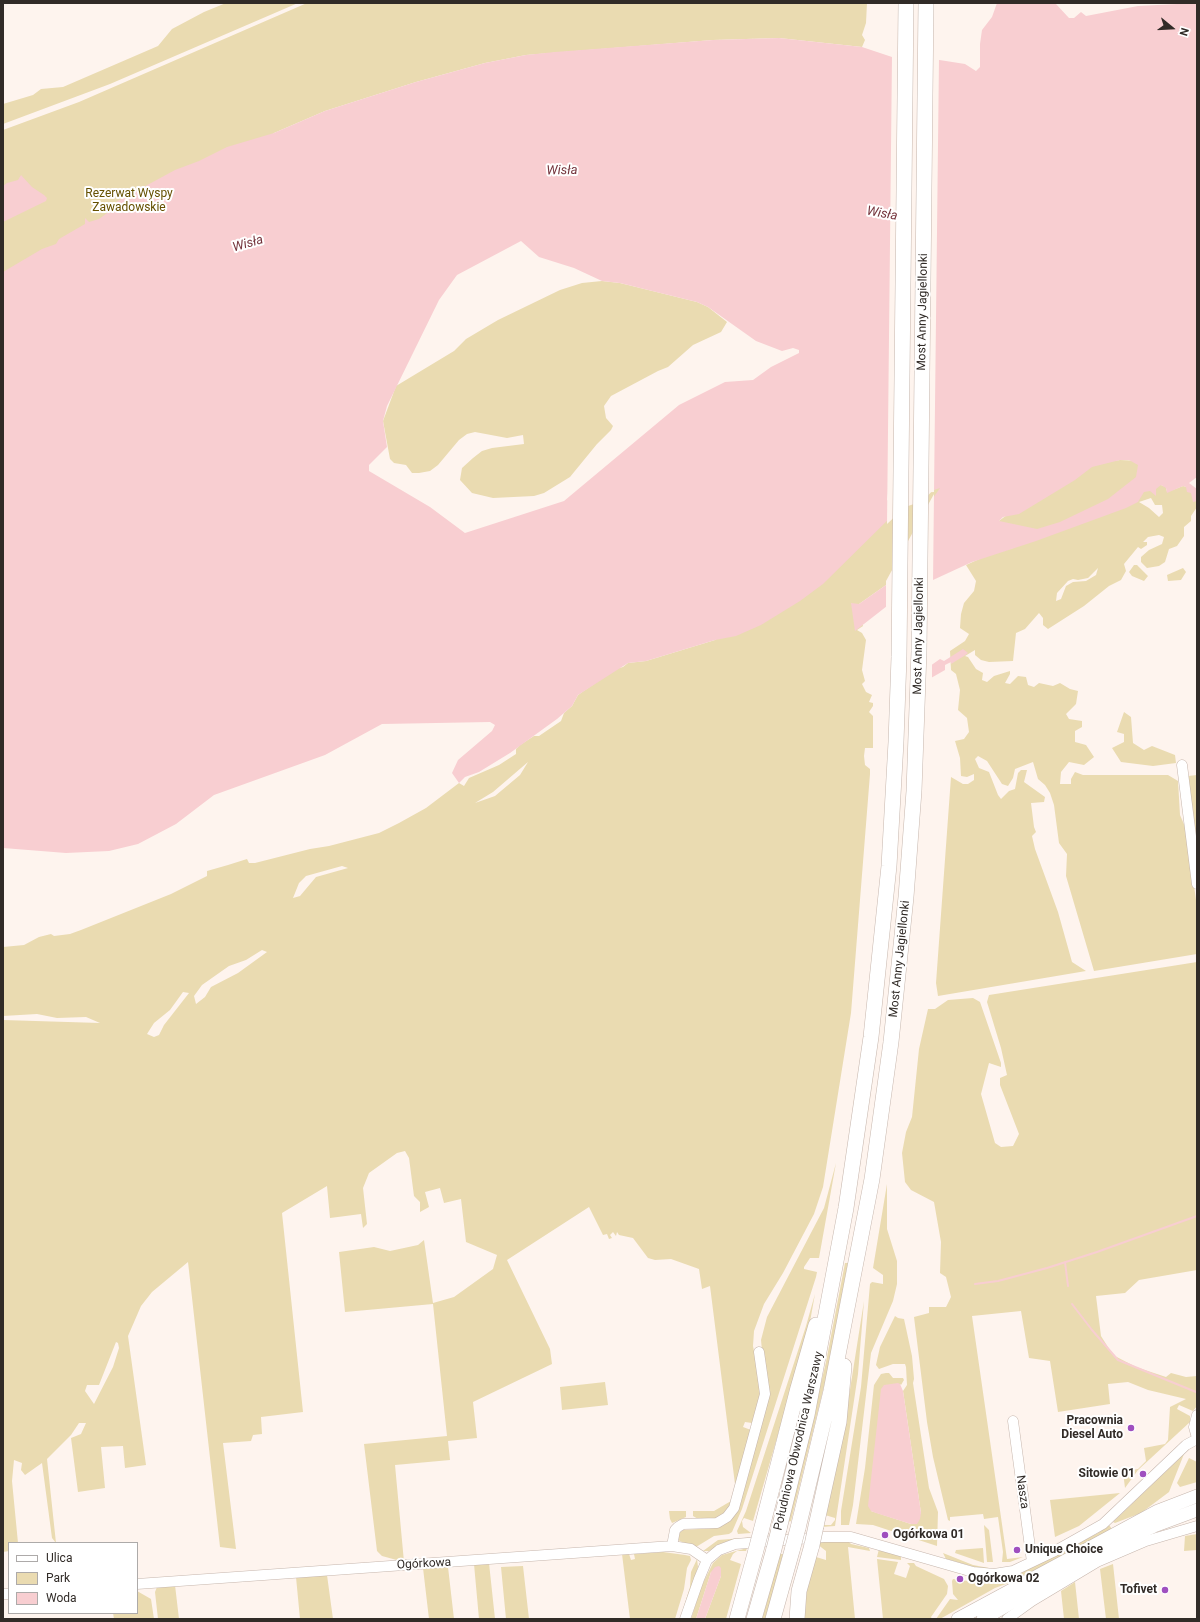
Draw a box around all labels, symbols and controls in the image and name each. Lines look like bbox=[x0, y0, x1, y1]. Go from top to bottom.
north arrow bbox=[1152, 8, 1192, 48]
text: N bbox=[1177, 26, 1191, 38]
water label: Wisła bbox=[546, 163, 578, 179]
park label: Rezerwat Wyspy Zawadowskie bbox=[85, 187, 173, 215]
water label: Wisła bbox=[865, 204, 899, 224]
water label: Wisła bbox=[231, 232, 265, 256]
street label: Most Anny Jagiellonki bbox=[915, 253, 931, 371]
street label: Most Anny Jagiellonki bbox=[911, 577, 927, 695]
street label: Most Anny Jagiellonki bbox=[887, 900, 913, 1018]
street label: Południowa Obwodnica Warszawy bbox=[771, 1350, 827, 1532]
place label: Pracownia Diesel Auto bbox=[1061, 1414, 1123, 1442]
marker: Pracownia Diesel Auto bbox=[1126, 1423, 1136, 1433]
place label: Sitowie 01 bbox=[1079, 1467, 1135, 1481]
marker: Sitowie 01 bbox=[1138, 1469, 1148, 1479]
street label: Nasza bbox=[1013, 1474, 1031, 1510]
place label: Ogórkowa 01 bbox=[893, 1528, 964, 1542]
marker: Ogórkowa 01 bbox=[880, 1530, 890, 1540]
legend bbox=[8, 1542, 138, 1614]
place label: Unique Choice bbox=[1025, 1543, 1103, 1557]
marker: Unique Choice bbox=[1012, 1545, 1022, 1555]
text: Ulica bbox=[46, 1551, 72, 1565]
street label: Ogórkowa bbox=[396, 1555, 452, 1573]
text: Park bbox=[46, 1571, 70, 1585]
place label: Ogórkowa 02 bbox=[968, 1572, 1039, 1586]
marker: Ogórkowa 02 bbox=[955, 1574, 965, 1584]
place label: Tofivet bbox=[1120, 1583, 1157, 1597]
marker: Tofivet bbox=[1160, 1585, 1170, 1595]
text: Woda bbox=[46, 1591, 77, 1605]

